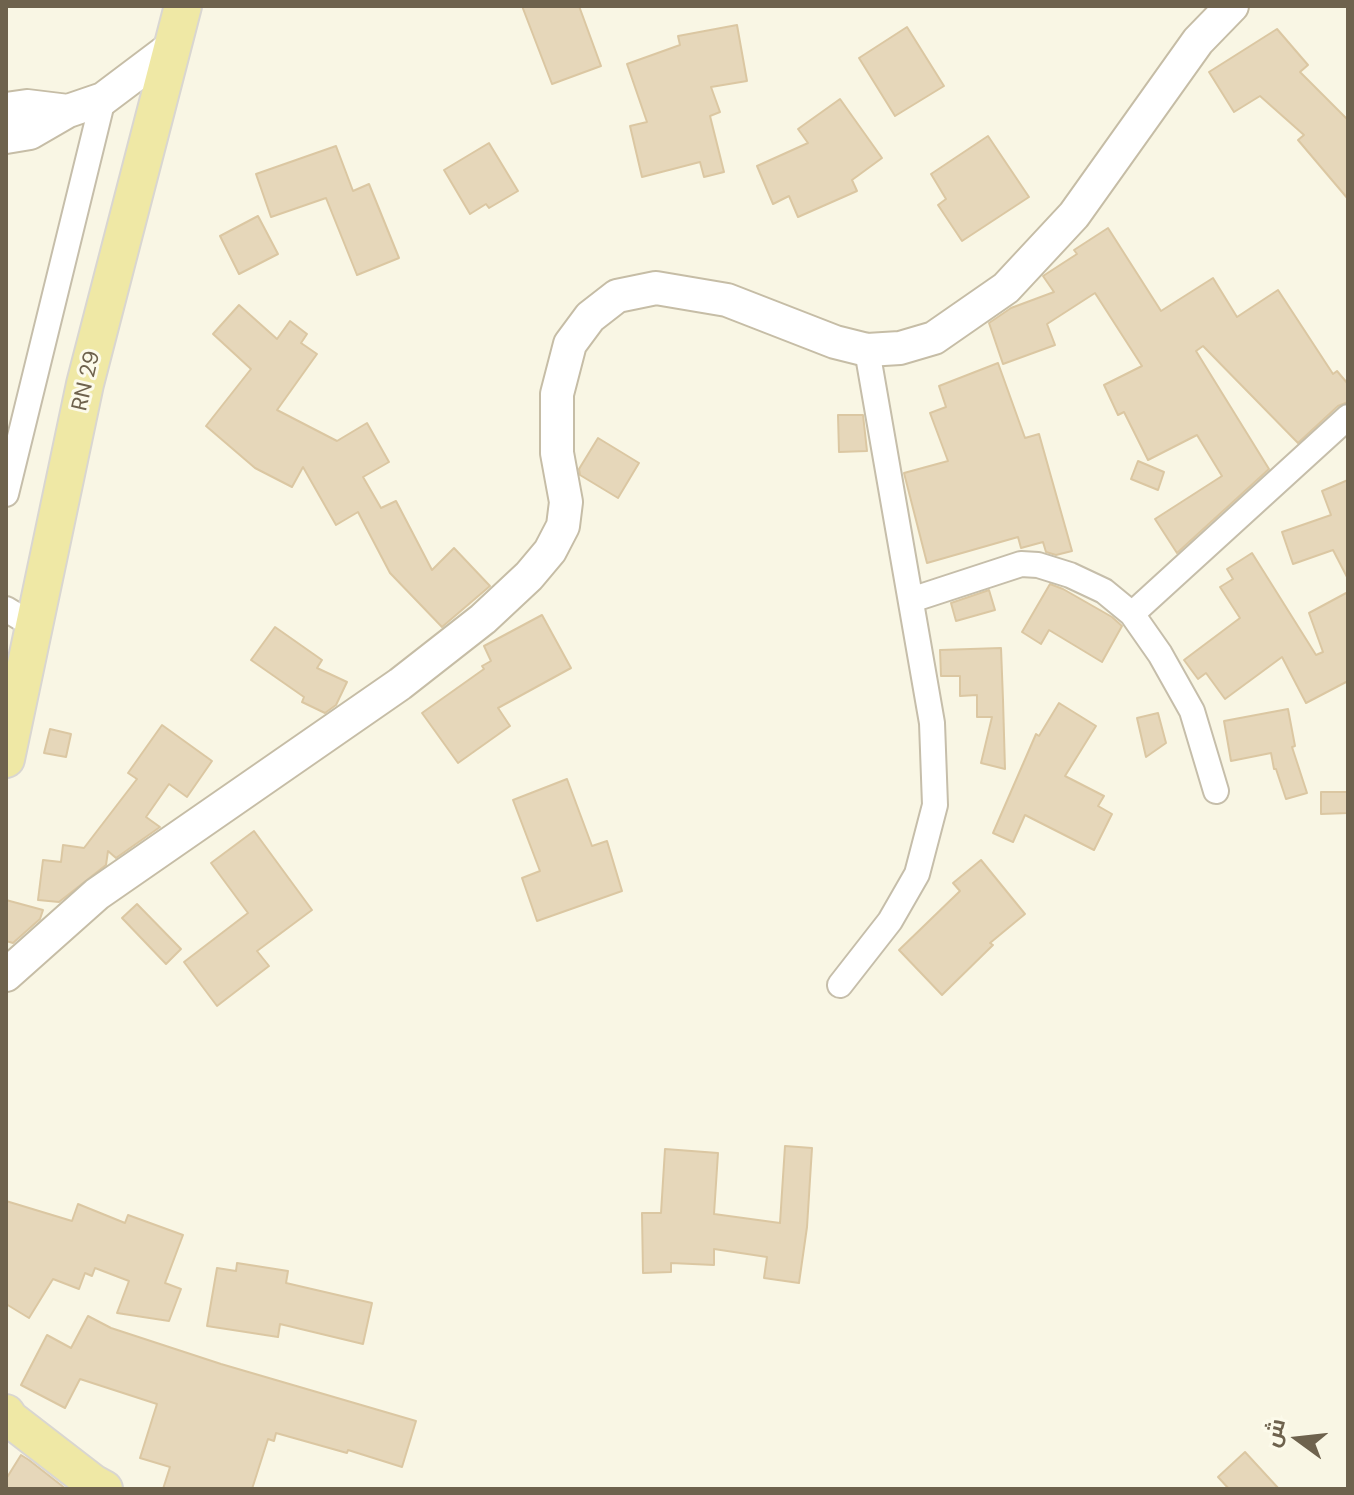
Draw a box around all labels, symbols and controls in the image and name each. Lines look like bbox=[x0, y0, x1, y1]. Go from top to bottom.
street label: RN 29 bbox=[67, 349, 107, 413]
north arrow bbox=[1258, 1399, 1338, 1479]
text: ش bbox=[1257, 1415, 1292, 1450]

